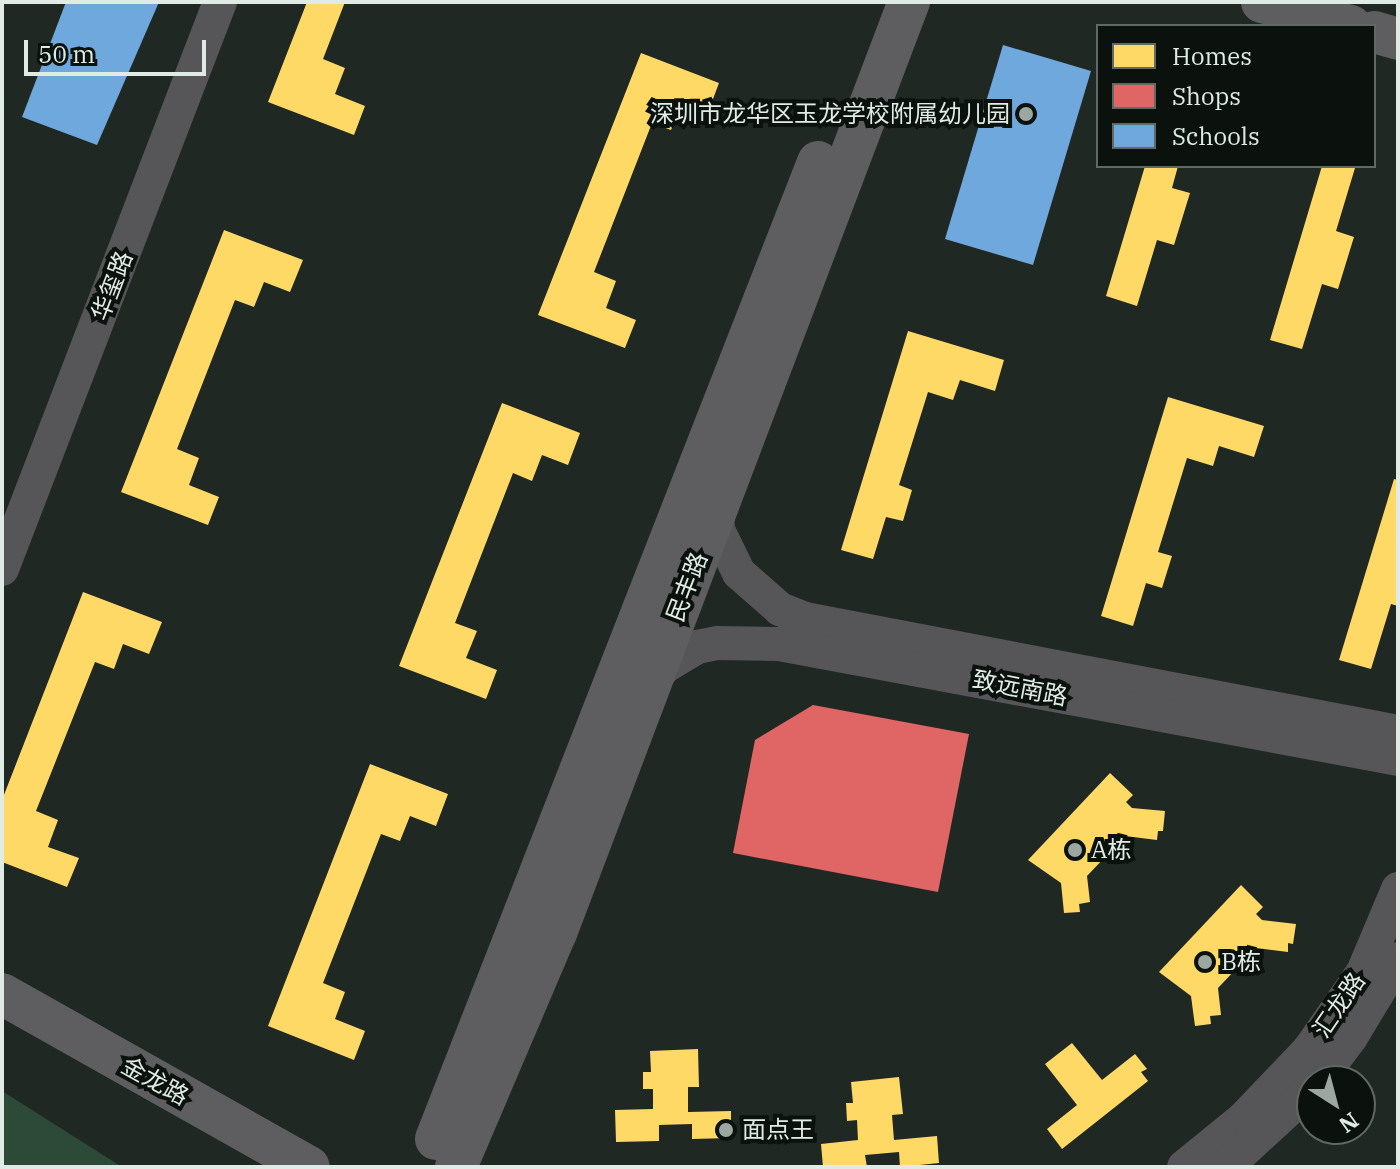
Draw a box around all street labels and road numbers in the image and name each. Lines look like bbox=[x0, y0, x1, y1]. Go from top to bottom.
street label: 华玺路 bbox=[86, 247, 138, 325]
street label: 民丰路 bbox=[661, 548, 713, 626]
street label: 致远南路 bbox=[970, 665, 1070, 711]
street label: 汇龙路 bbox=[1307, 967, 1371, 1043]
street label: 金龙路 bbox=[117, 1051, 193, 1111]

